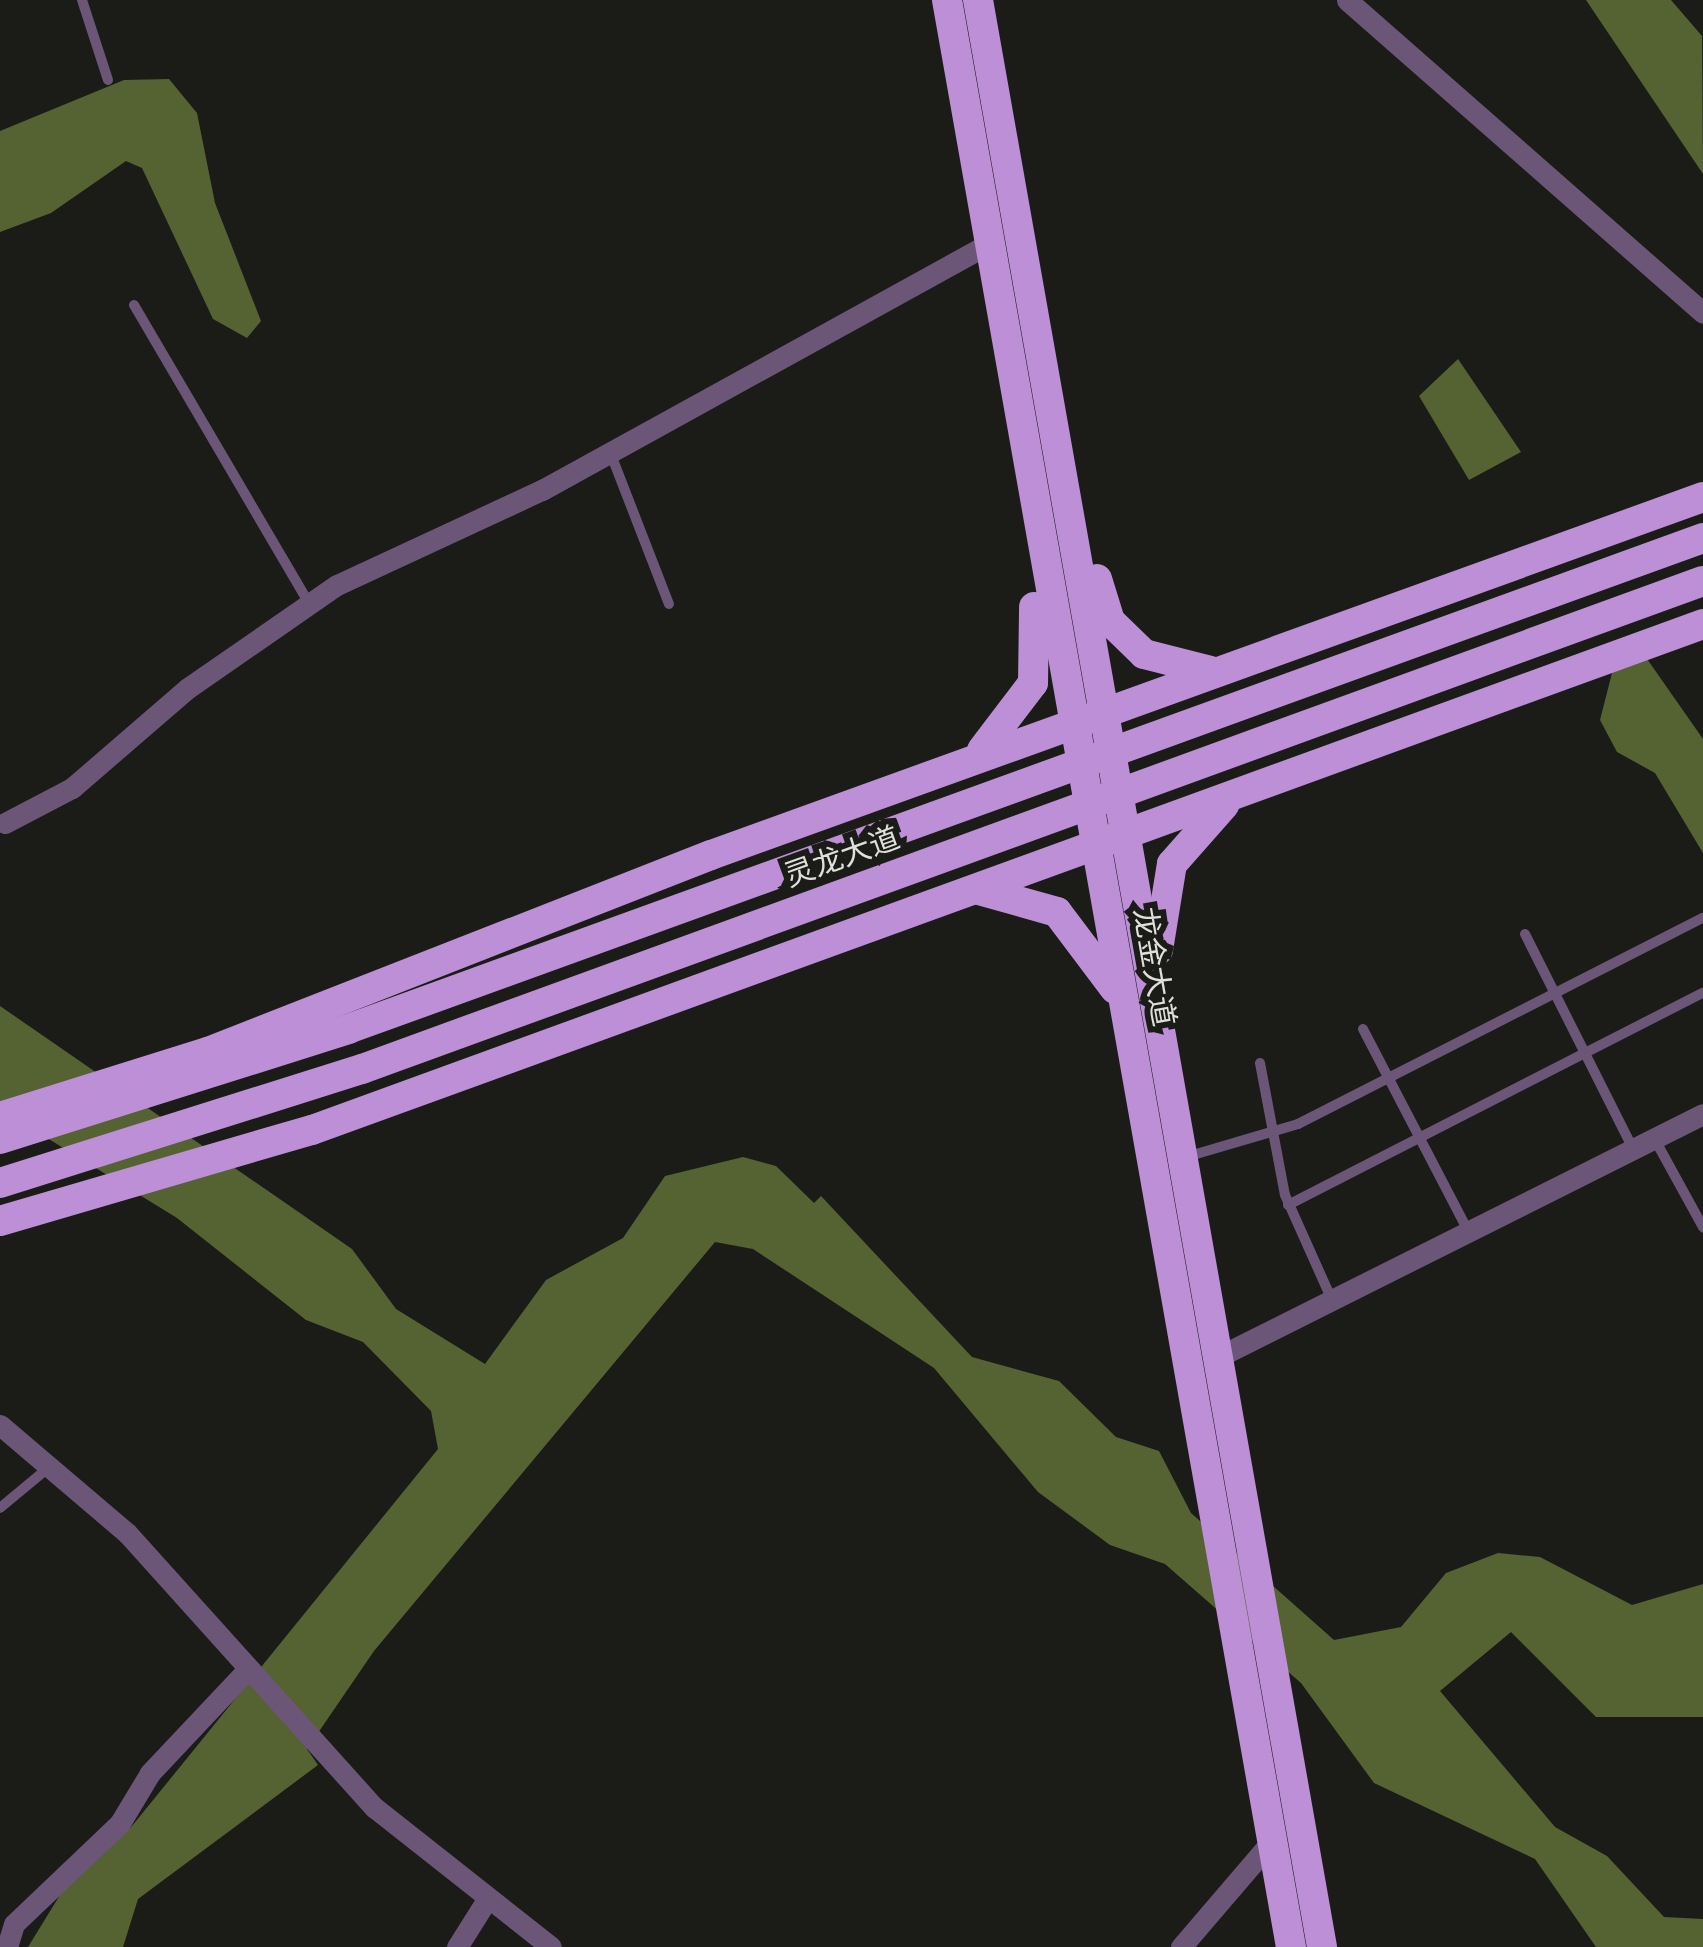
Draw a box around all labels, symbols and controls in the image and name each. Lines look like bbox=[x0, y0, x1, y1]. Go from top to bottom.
street label: 灵龙大道 bbox=[779, 820, 905, 894]
street label: 龙金大道 bbox=[1126, 905, 1182, 1029]

